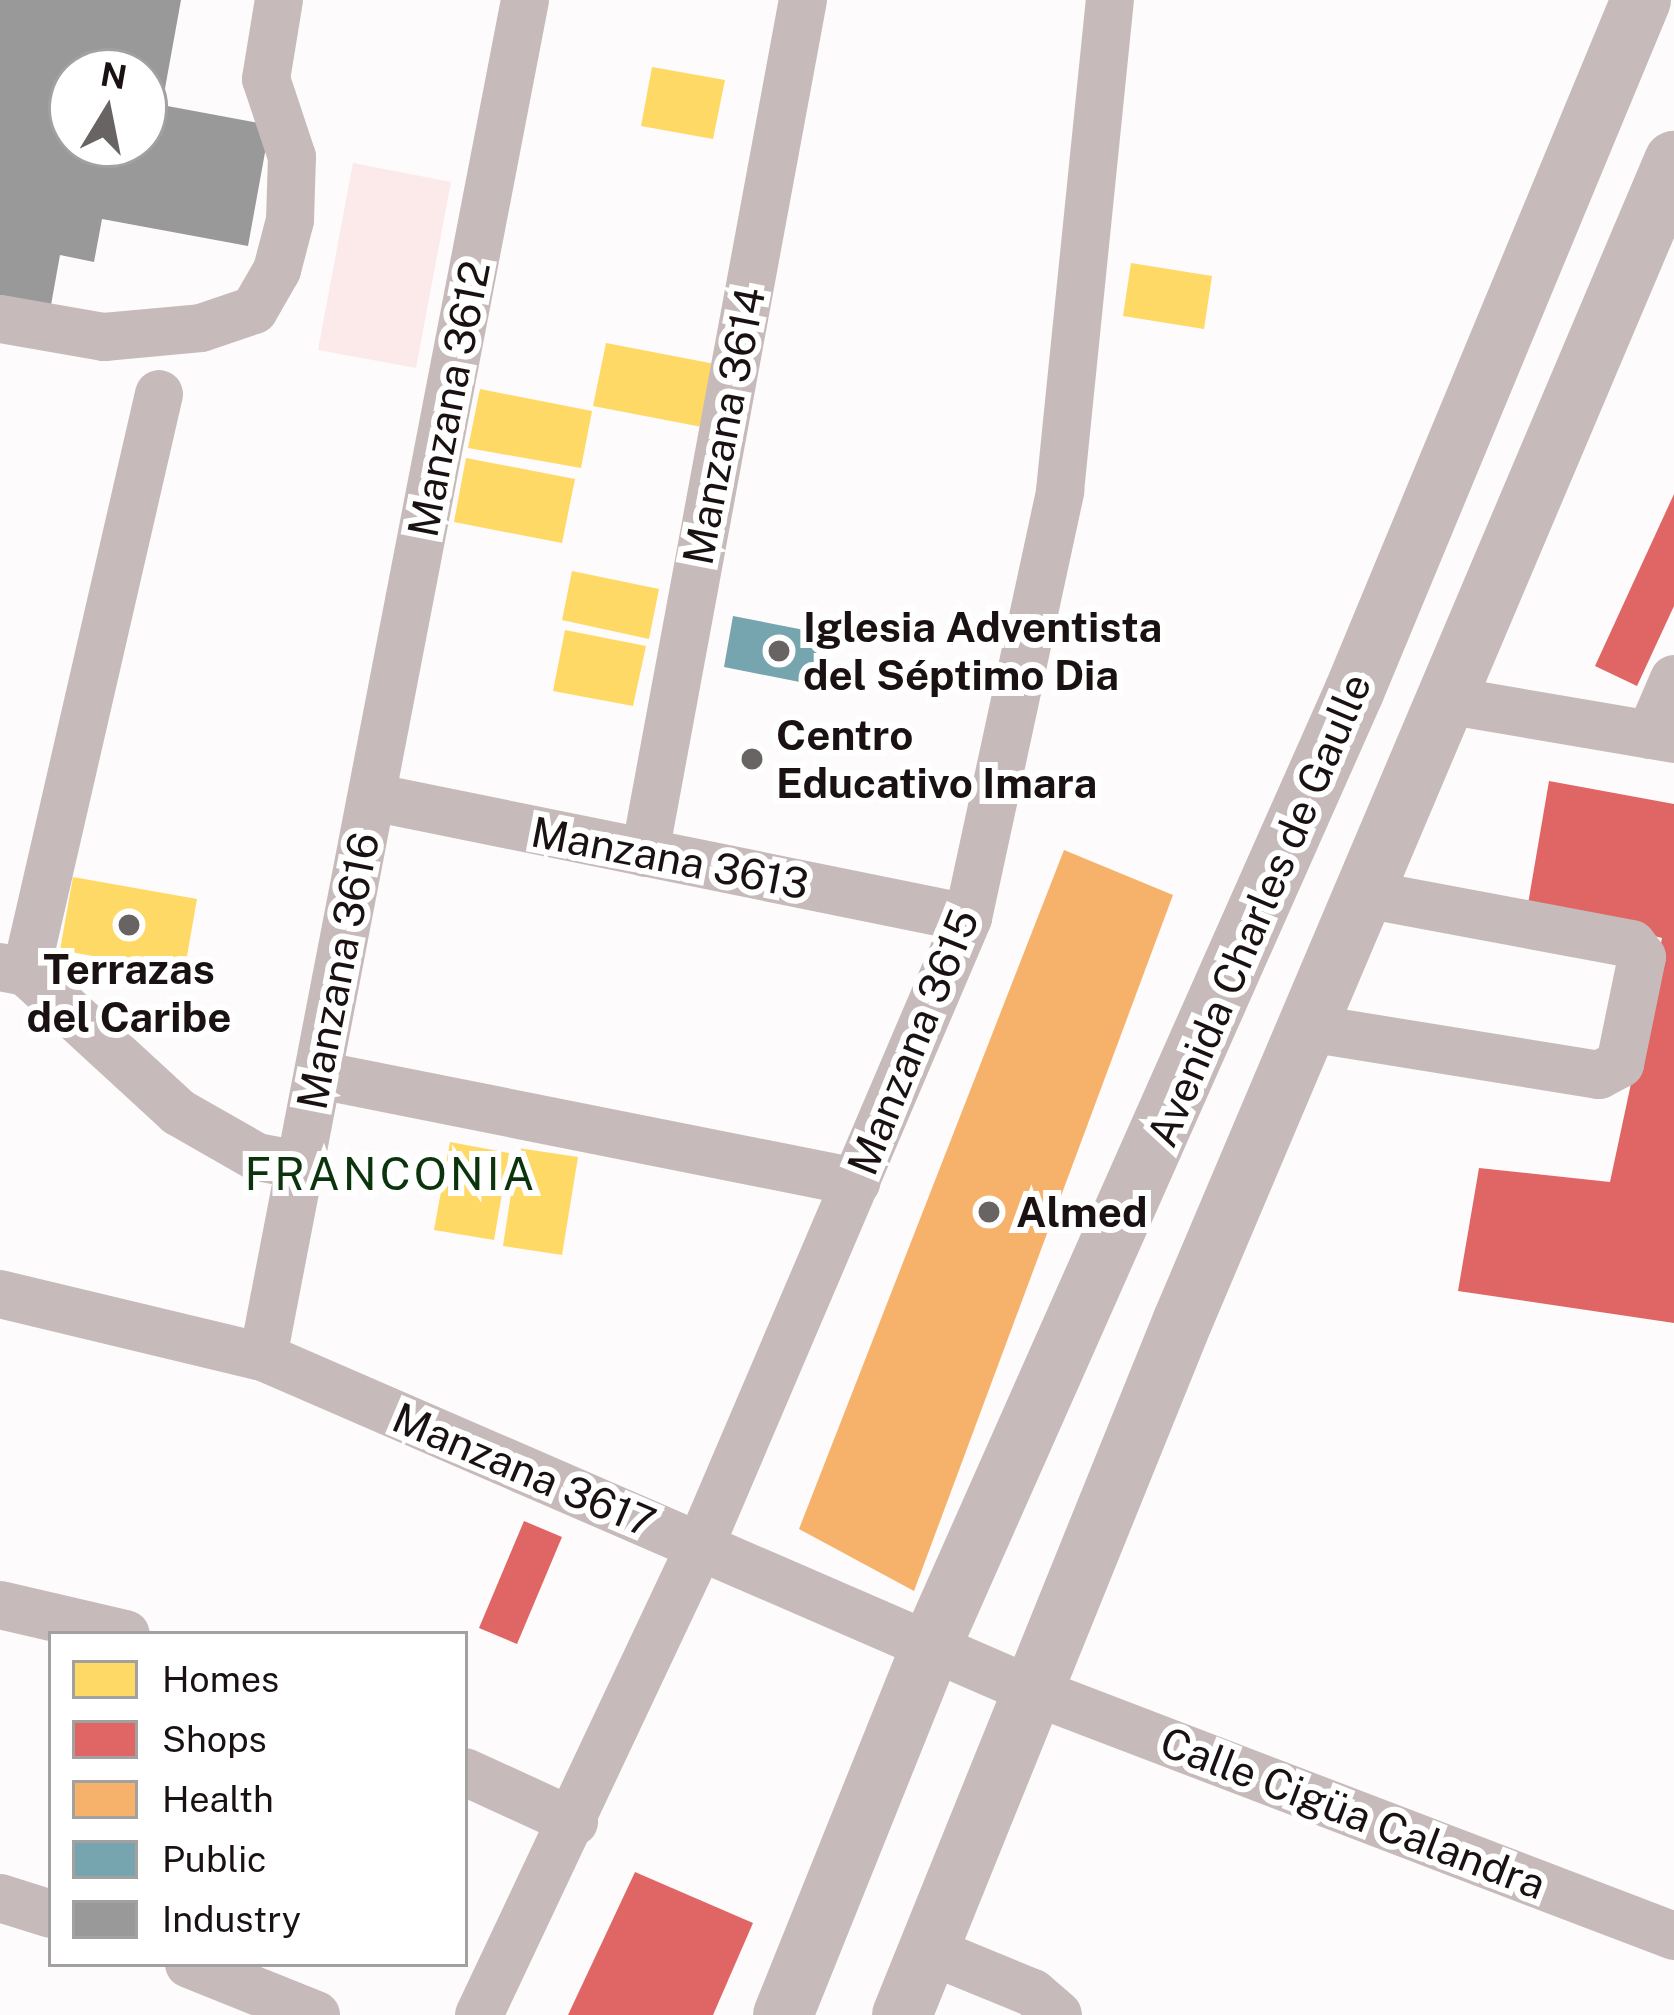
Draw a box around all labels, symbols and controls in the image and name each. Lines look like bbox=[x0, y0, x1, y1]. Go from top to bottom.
north arrow bbox=[48, 48, 168, 168]
text: N bbox=[98, 55, 130, 96]
street label: Manzana 3612 bbox=[398, 257, 500, 541]
street label: Manzana 3614 bbox=[672, 283, 776, 569]
place label: Iglesia Adventista del Séptimo Dia bbox=[803, 602, 1162, 700]
marker: Iglesia Adventista del Séptimo Dia bbox=[766, 638, 792, 664]
street label: Avenida Charles de Gaulle bbox=[1136, 666, 1382, 1154]
place label: Centro Educativo Imara bbox=[776, 710, 1097, 808]
marker: Centro Educativo Imara bbox=[739, 746, 765, 772]
street label: Manzana 3613 bbox=[527, 806, 813, 910]
street label: Manzana 3616 bbox=[286, 828, 390, 1114]
street label: Manzana 3615 bbox=[837, 902, 989, 1182]
marker: Terrazas del Caribe bbox=[116, 912, 142, 938]
place label: Terrazas del Caribe bbox=[27, 944, 231, 1042]
district label: FRANCONIA bbox=[245, 1147, 537, 1201]
place label: Almed bbox=[1016, 1187, 1148, 1237]
marker: Almed bbox=[973, 1196, 1005, 1228]
street label: Manzana 3617 bbox=[385, 1392, 663, 1548]
legend bbox=[48, 1631, 468, 1967]
text: Homes bbox=[162, 1658, 279, 1700]
street label: Calle Cigüa Calandra bbox=[1153, 1716, 1553, 1910]
text: Shops bbox=[162, 1718, 267, 1760]
text: Health bbox=[162, 1778, 274, 1820]
text: Public bbox=[162, 1838, 267, 1880]
text: Industry bbox=[162, 1898, 301, 1940]

